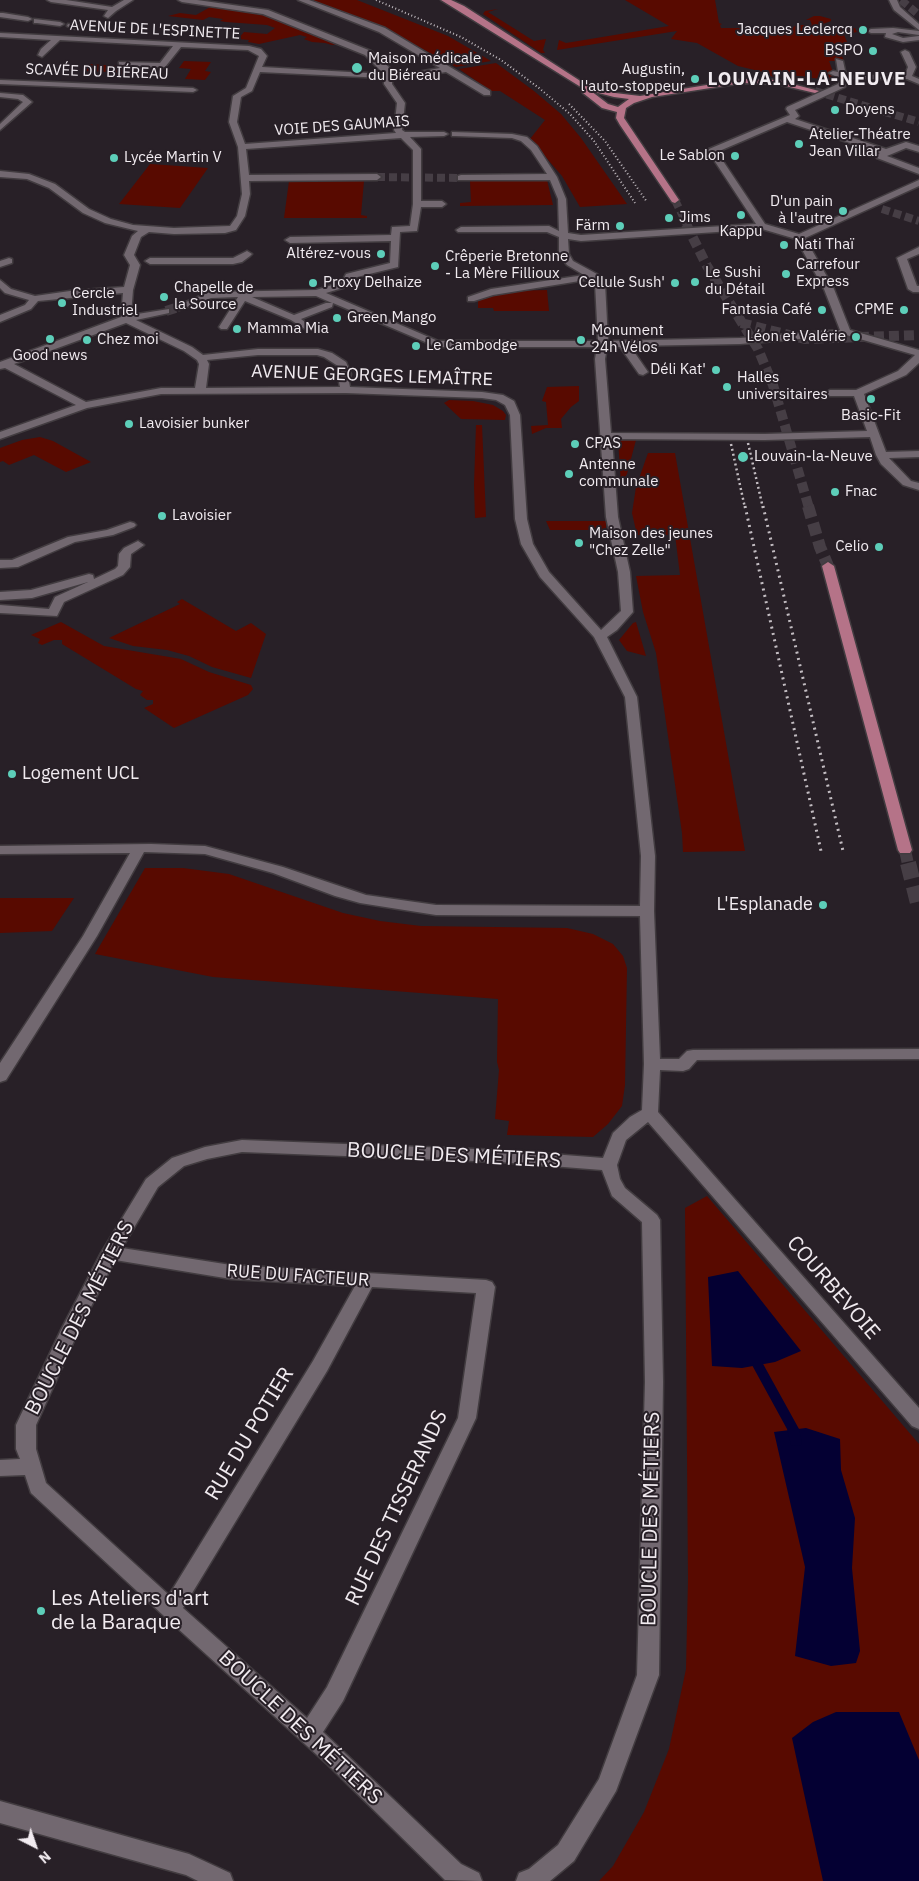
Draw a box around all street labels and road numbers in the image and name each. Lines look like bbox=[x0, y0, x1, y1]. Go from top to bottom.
street label: AVENUE DE L'ESPINETTE bbox=[69, 17, 241, 43]
street label: SCAVÉE DU BIÉREAU bbox=[25, 61, 169, 83]
street label: VOIE DES GAUMAIS bbox=[274, 112, 410, 140]
street label: AVENUE GEORGES LEMAÎTRE bbox=[251, 361, 493, 391]
street label: BOUCLE DES MÉTIERS bbox=[346, 1138, 562, 1174]
street label: BOUCLE DES MÉTIERS bbox=[20, 1217, 140, 1419]
street label: COURBEVOIE bbox=[781, 1231, 885, 1345]
street label: RUE DU FACTEUR bbox=[226, 1260, 370, 1292]
street label: RUE DU POTIER bbox=[200, 1363, 300, 1505]
street label: RUE DES TISSERANDS bbox=[341, 1406, 453, 1610]
street label: BOUCLE DES MÉTIERS bbox=[637, 1412, 665, 1626]
street label: BOUCLE DES MÉTIERS bbox=[213, 1646, 387, 1810]

